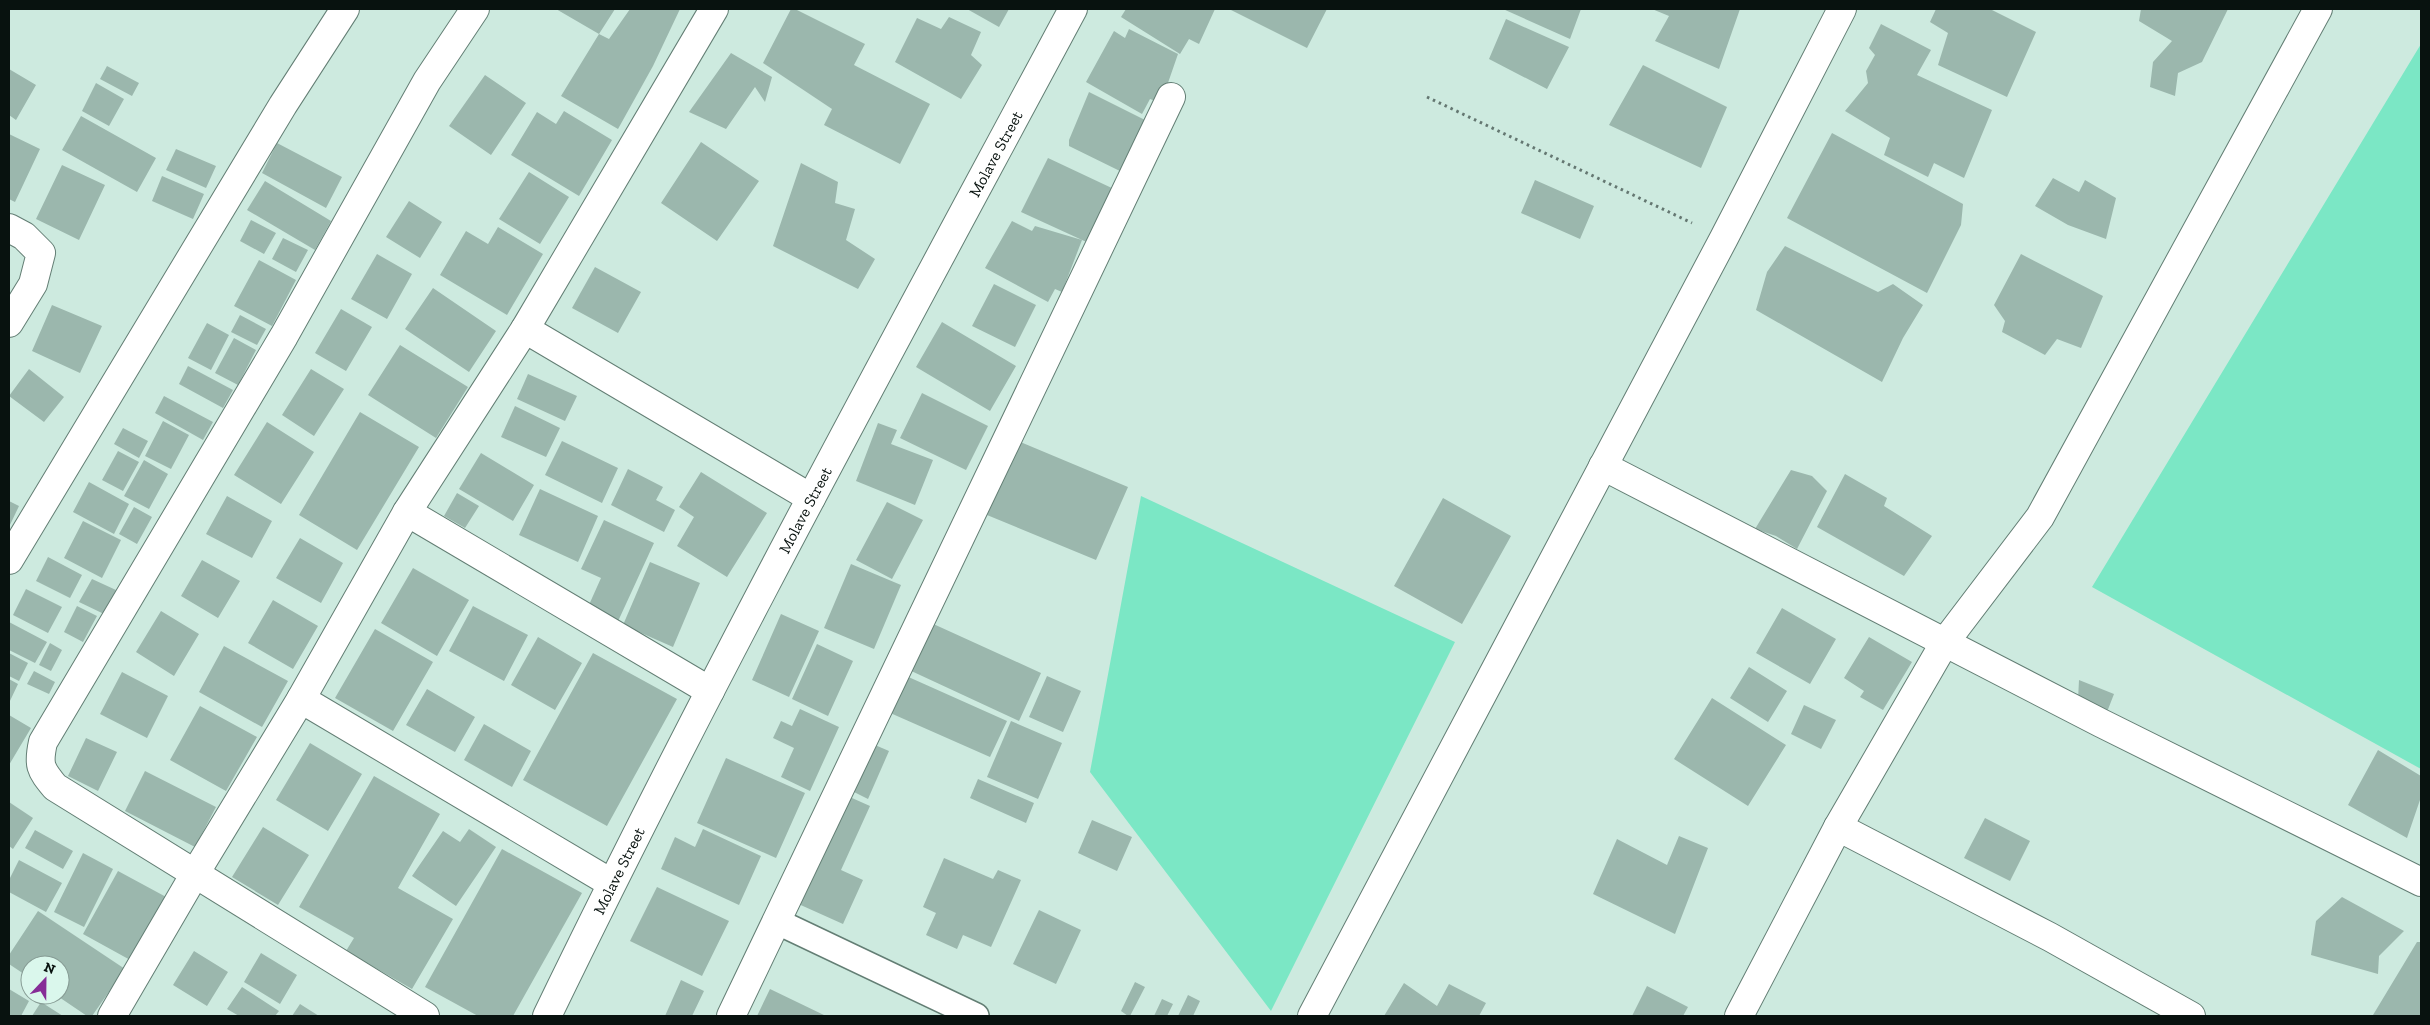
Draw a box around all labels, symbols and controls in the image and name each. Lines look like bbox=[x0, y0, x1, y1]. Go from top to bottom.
street label: Molave Street bbox=[965, 108, 1027, 200]
street label: Molave Street bbox=[775, 464, 836, 557]
street label: Molave Street bbox=[589, 824, 649, 918]
north arrow bbox=[20, 955, 70, 1005]
text: N bbox=[42, 959, 58, 978]

